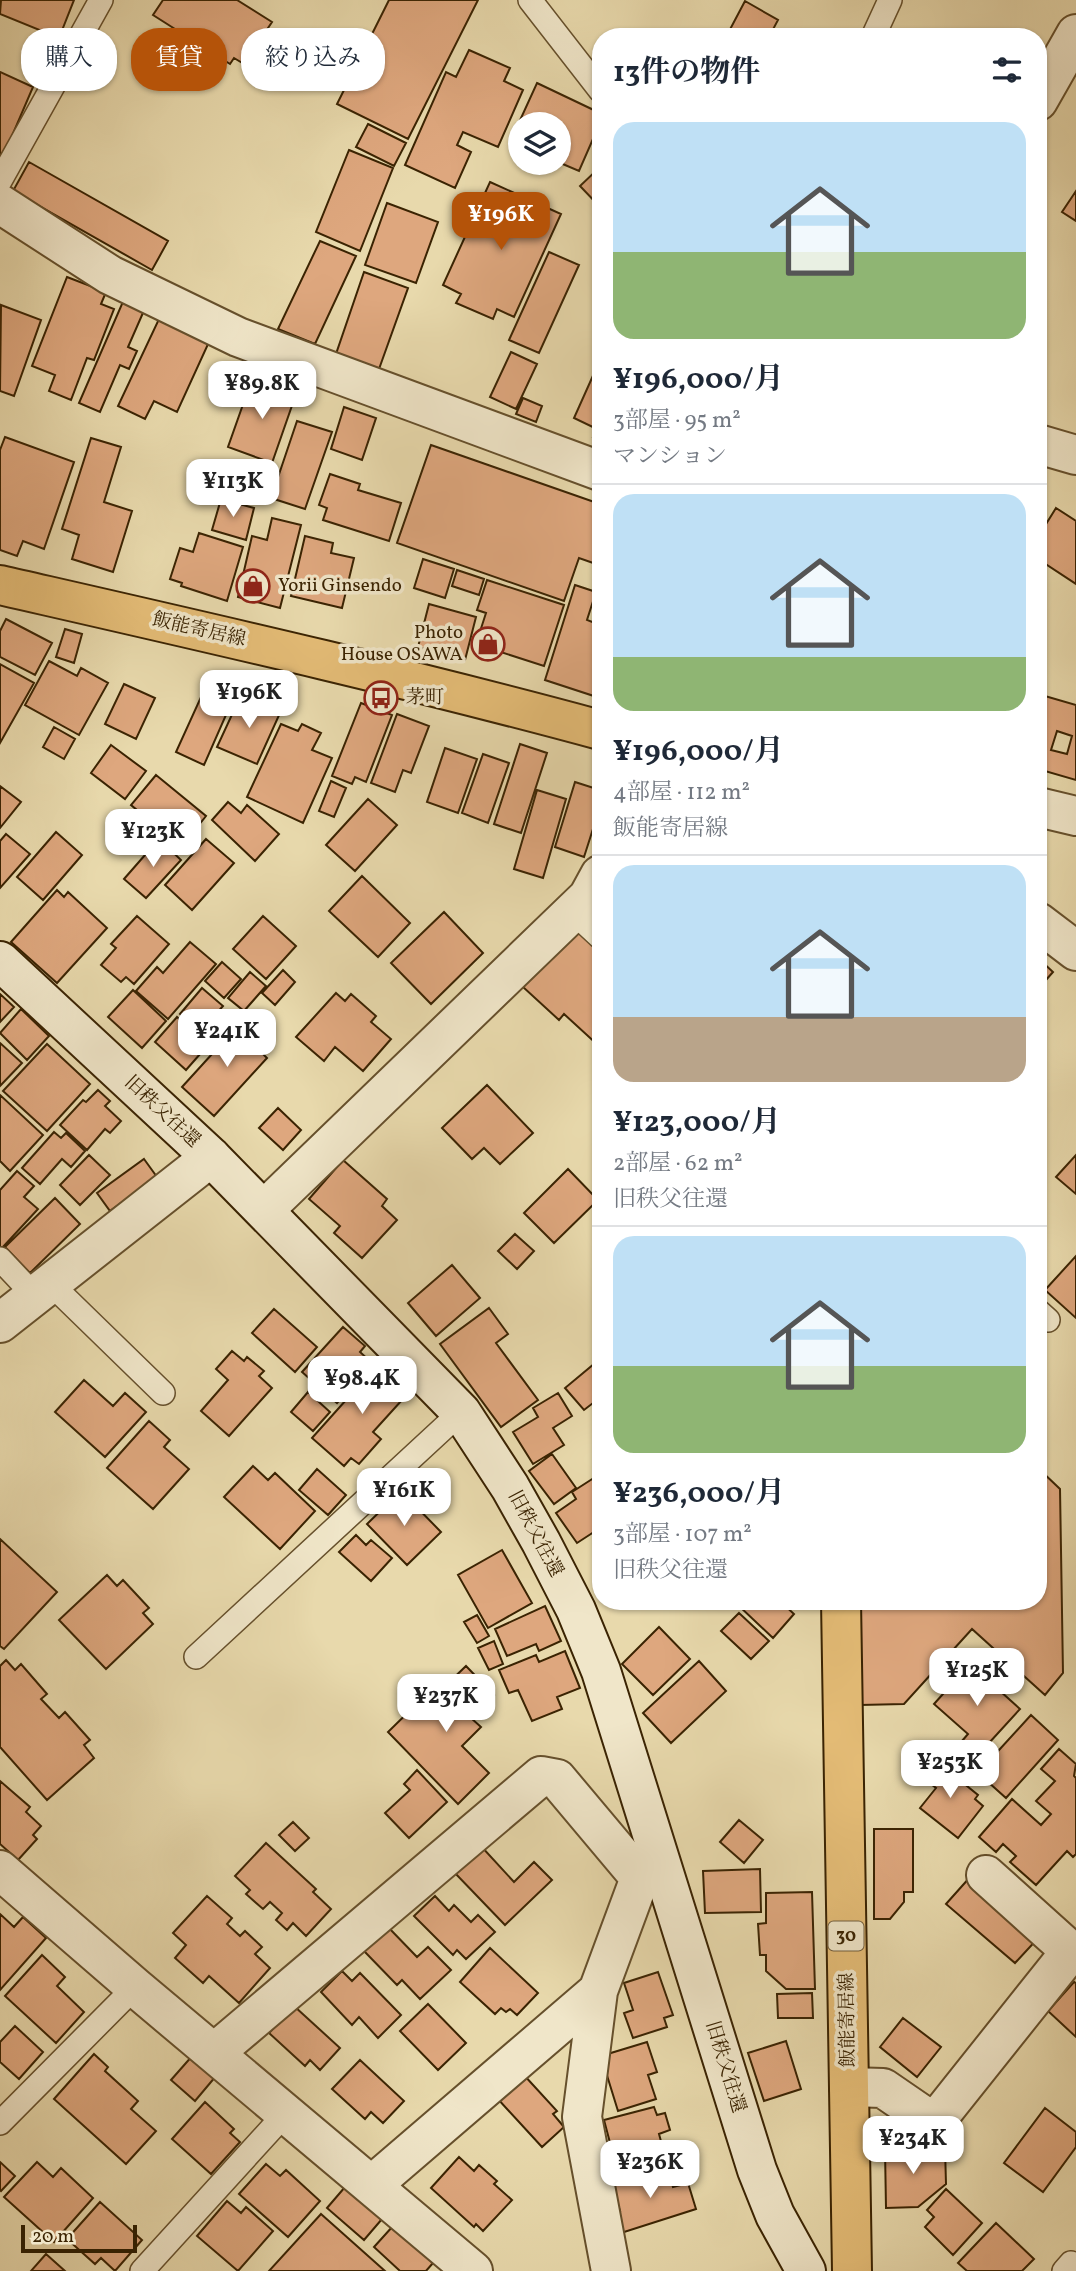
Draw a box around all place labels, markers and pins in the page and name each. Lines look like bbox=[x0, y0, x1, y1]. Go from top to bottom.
pin: ¥196K bbox=[452, 192, 550, 252]
pin: ¥89.8K bbox=[205, 362, 319, 421]
pin: ¥113K bbox=[184, 460, 282, 519]
shop icon: Yorii Ginsendo bbox=[234, 567, 272, 605]
place label: Yorii Ginsendo bbox=[278, 573, 402, 599]
place label: Photo House OSAWA bbox=[341, 620, 463, 668]
shop icon: Photo House OSAWA bbox=[469, 625, 507, 663]
pin: ¥196K bbox=[200, 670, 298, 730]
bus stop icon: 茅町 bbox=[362, 679, 400, 717]
place label: 茅町 bbox=[406, 685, 444, 711]
pin: ¥123K bbox=[104, 810, 202, 869]
pin: ¥241K bbox=[178, 1010, 276, 1069]
pin: ¥98.4K bbox=[305, 1356, 419, 1416]
pin: ¥161K bbox=[355, 1468, 453, 1528]
pin: ¥125K bbox=[928, 1648, 1026, 1708]
pin: ¥237K bbox=[397, 1674, 495, 1734]
pin: ¥253K bbox=[901, 1741, 999, 1800]
pin: ¥234K bbox=[864, 2116, 962, 2176]
pin: ¥236K bbox=[601, 2140, 699, 2200]

